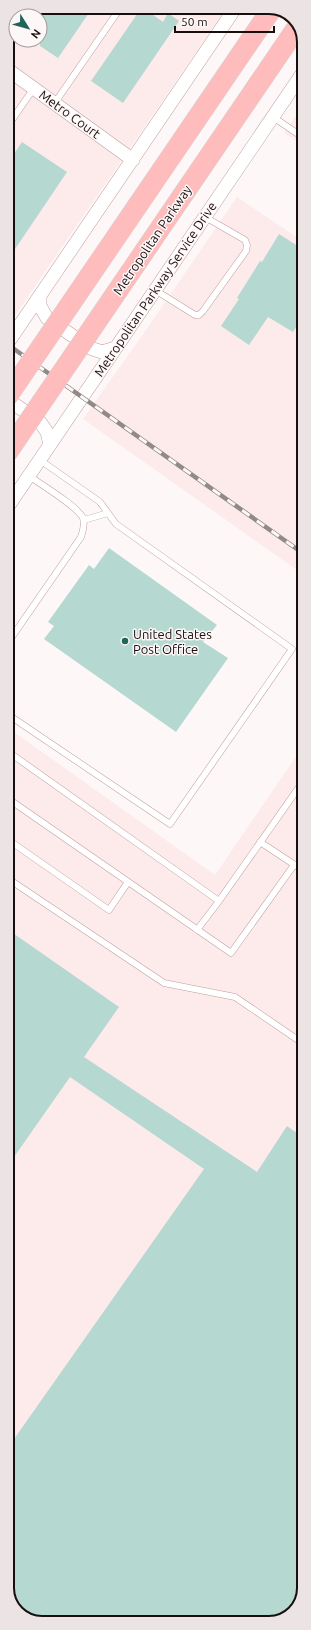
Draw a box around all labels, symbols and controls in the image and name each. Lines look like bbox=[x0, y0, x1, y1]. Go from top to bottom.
north arrow bbox=[8, 8, 48, 48]
scale bar bbox=[175, 8, 274, 34]
text: 50 m bbox=[181, 15, 208, 28]
text: N bbox=[29, 27, 43, 41]
street label: Metro Court bbox=[37, 87, 103, 141]
street label: Metropolitan Parkway bbox=[110, 183, 194, 297]
street label: Metropolitan Parkway Service Drive bbox=[91, 199, 219, 379]
place label: United States Post Office bbox=[133, 627, 212, 656]
marker: United States Post Office bbox=[120, 636, 130, 646]

